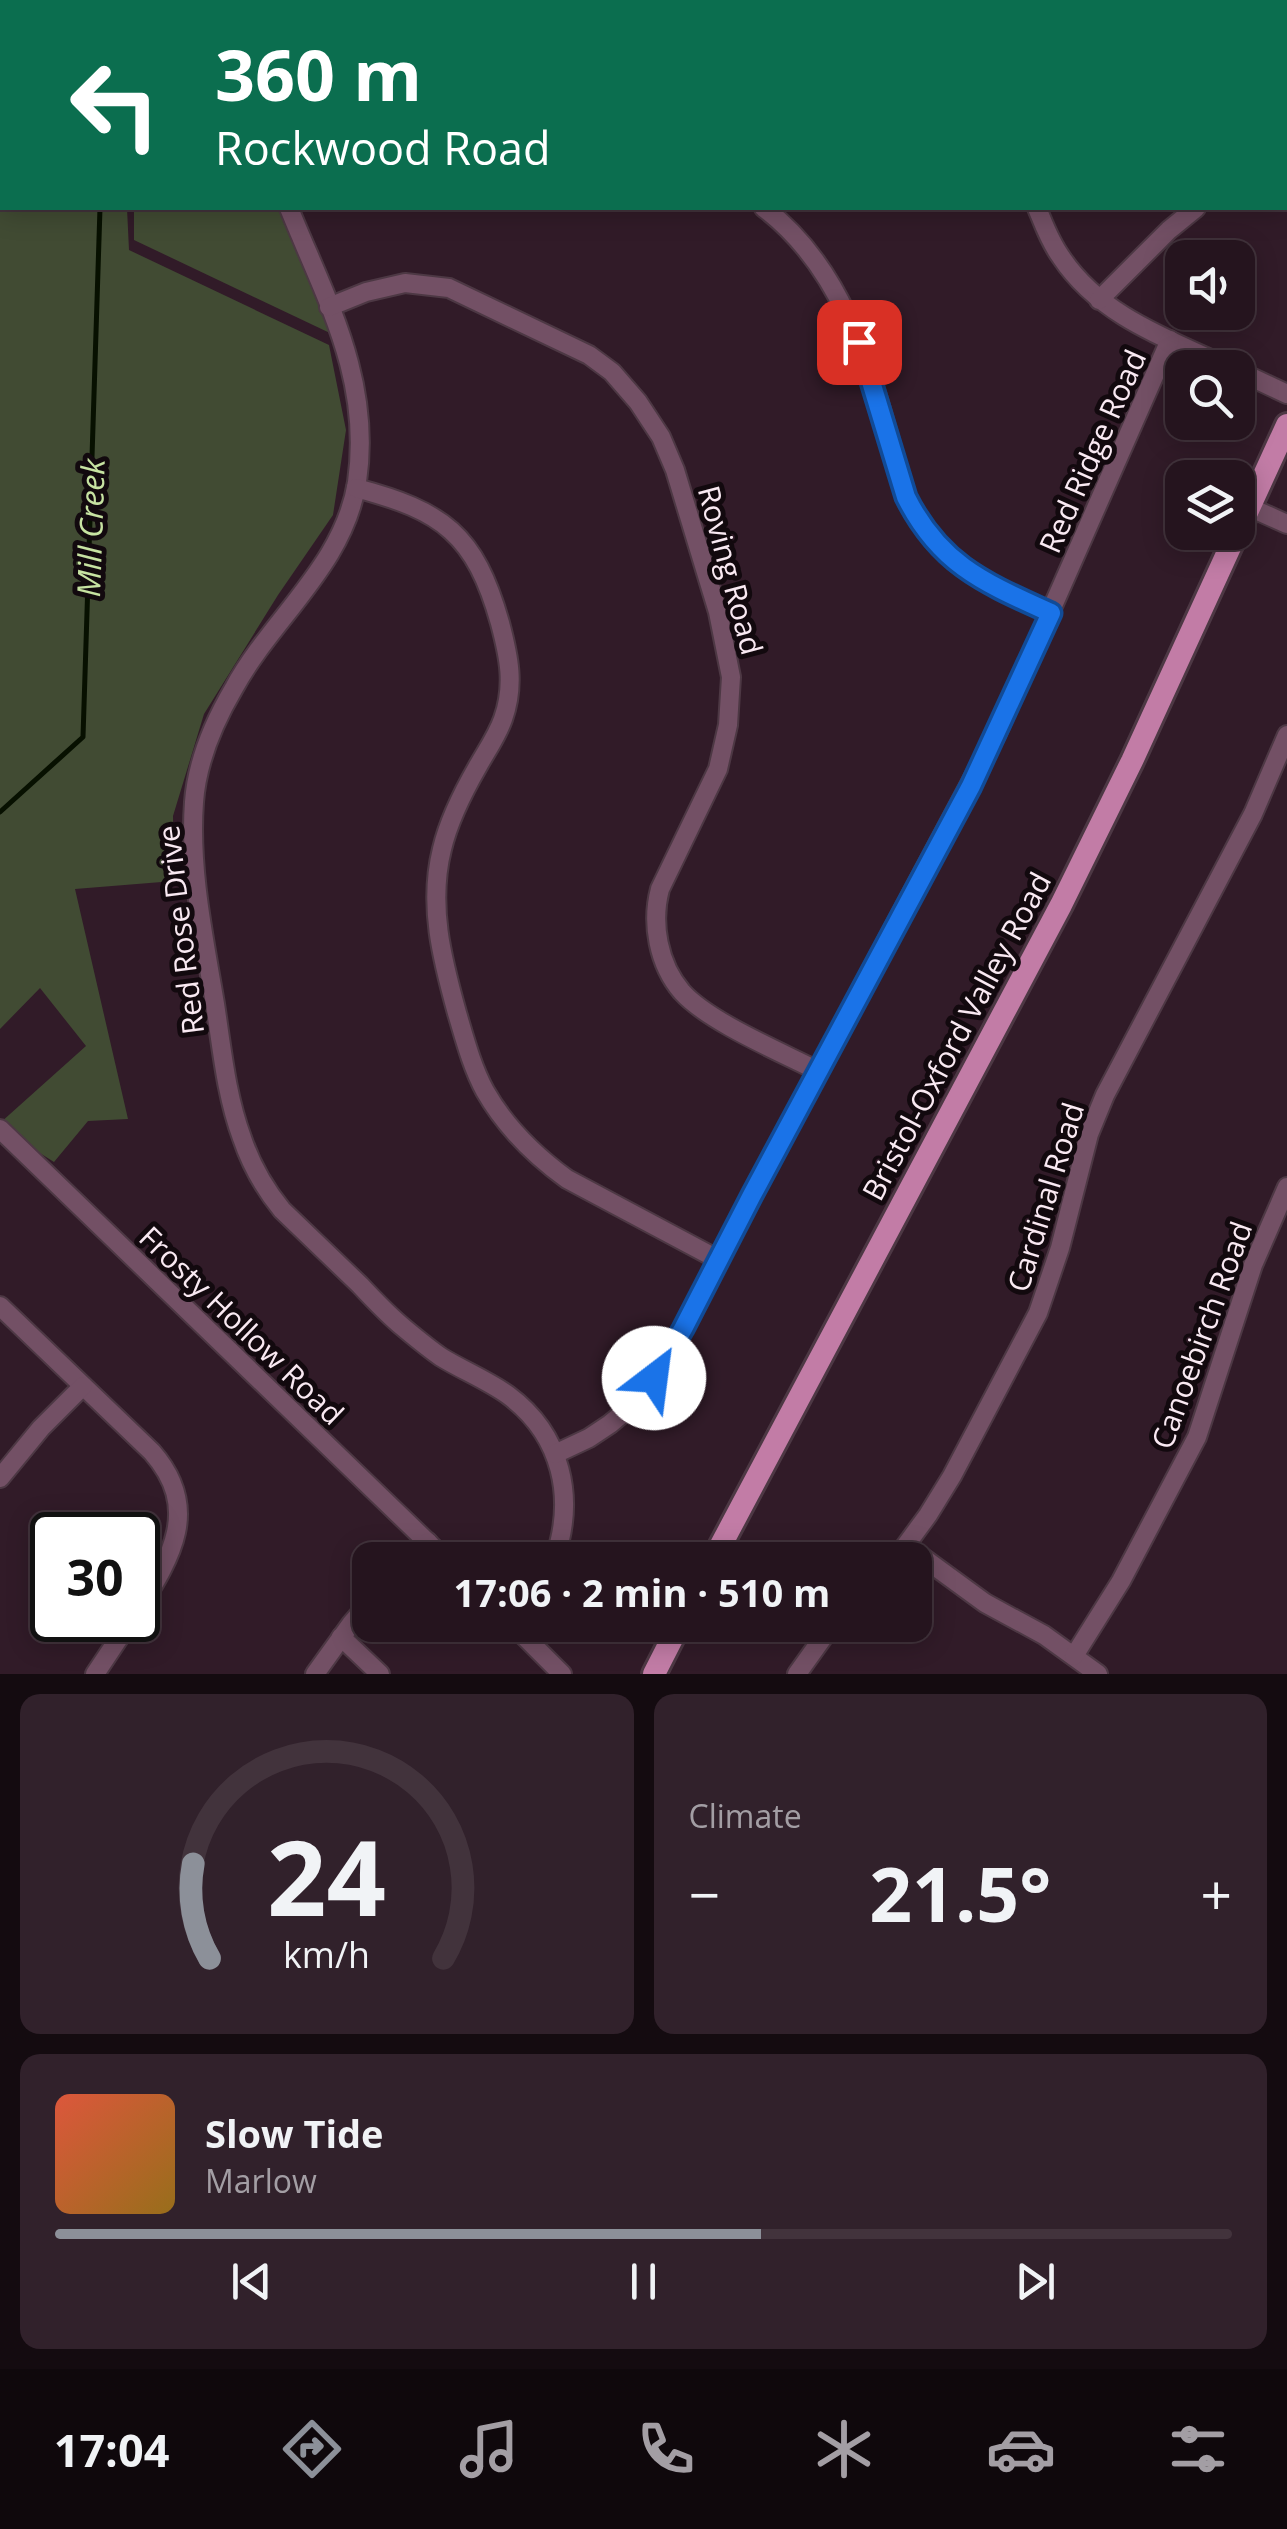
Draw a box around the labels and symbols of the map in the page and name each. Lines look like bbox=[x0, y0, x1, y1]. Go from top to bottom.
pin bbox=[817, 300, 902, 385]
street label: Red Ridge Road bbox=[1029, 343, 1155, 559]
water label: Mill Creek bbox=[66, 457, 114, 598]
street label: Roving Road bbox=[689, 481, 773, 659]
street label: Red Rose Drive bbox=[147, 823, 213, 1037]
street label: Bristol-Oxford Valley Road bbox=[852, 865, 1060, 1207]
street label: Cardinal Road bbox=[997, 1097, 1093, 1297]
street label: Canoebirch Road bbox=[1141, 1216, 1261, 1454]
street label: Frosty Hollow Road bbox=[131, 1217, 353, 1433]
position arrow bbox=[602, 1326, 706, 1430]
speed limit sign: 30 bbox=[30, 1512, 160, 1642]

